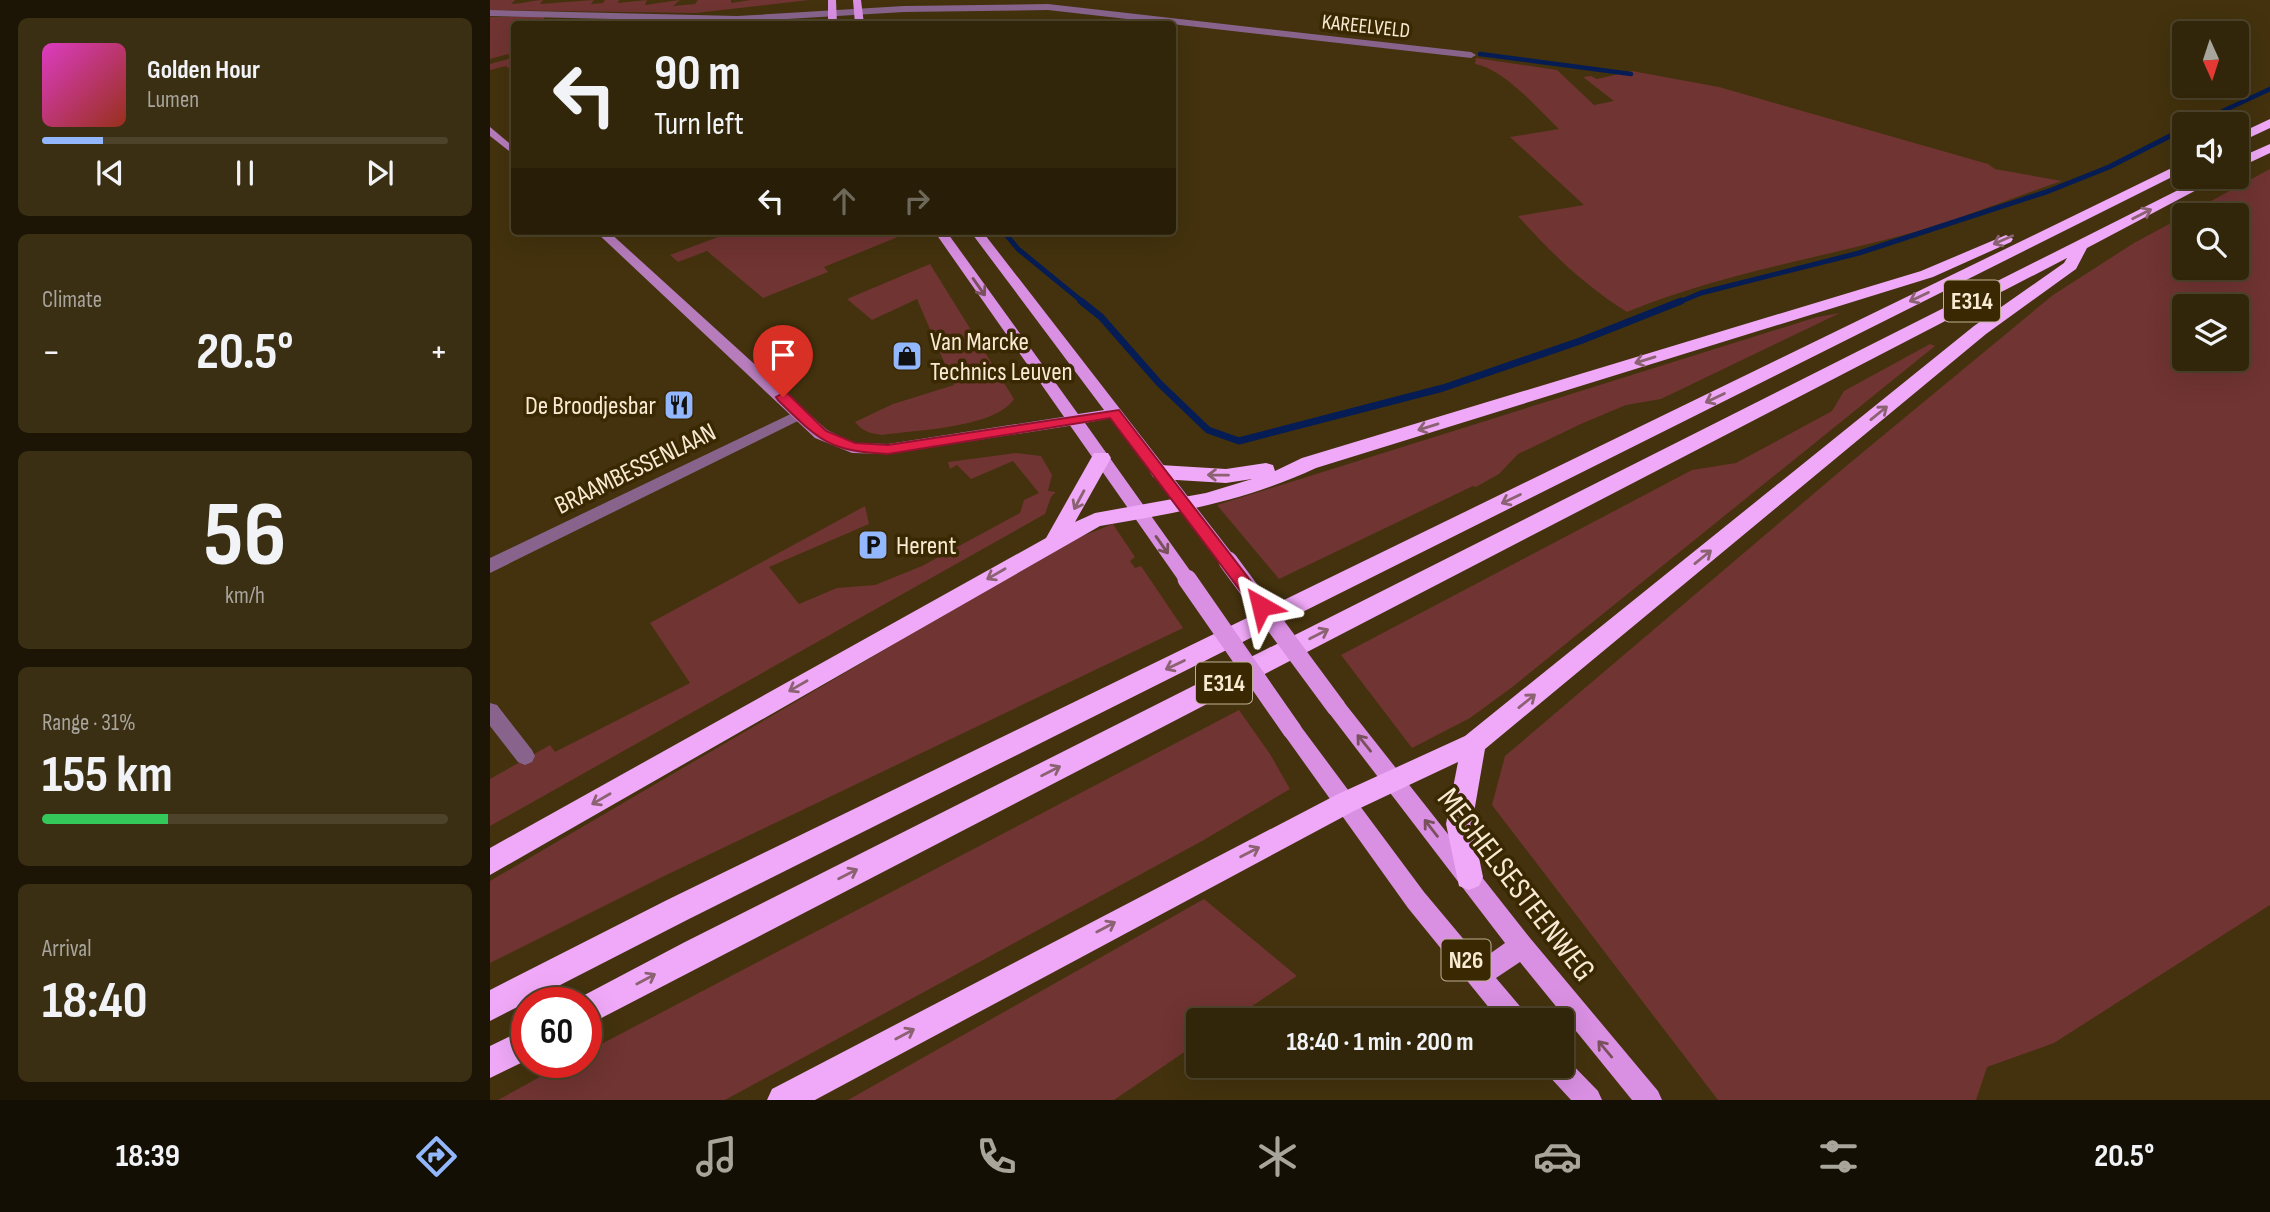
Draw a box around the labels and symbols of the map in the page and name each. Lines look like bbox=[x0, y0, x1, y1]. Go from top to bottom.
street label: KAREELVELD bbox=[1321, 9, 1411, 44]
north arrow bbox=[2172, 21, 2249, 98]
one-way arrow bbox=[2131, 206, 2152, 220]
one-way arrow bbox=[1993, 234, 2014, 247]
one-way arrow bbox=[972, 277, 986, 296]
road number: E314 bbox=[1944, 280, 2000, 322]
one-way arrow bbox=[1909, 291, 1930, 304]
pin bbox=[753, 325, 813, 397]
place label: Van Marcke Technics Leuven bbox=[930, 327, 1073, 388]
shop icon: Van Marcke Technics Leuven bbox=[890, 339, 924, 373]
one-way arrow bbox=[1634, 354, 1656, 367]
restaurant icon: De Broodjesbar bbox=[662, 388, 696, 422]
place label: De Broodjesbar bbox=[525, 391, 657, 422]
one-way arrow bbox=[1705, 391, 1726, 405]
one-way arrow bbox=[1870, 405, 1888, 421]
street label: BRAAMBESSENLAAN bbox=[550, 417, 721, 522]
one-way arrow bbox=[1417, 421, 1439, 434]
one-way arrow bbox=[1206, 469, 1229, 482]
one-way arrow bbox=[1071, 489, 1085, 509]
one-way arrow bbox=[1501, 492, 1522, 506]
parking icon: Herent bbox=[856, 528, 890, 562]
place label: Herent bbox=[896, 531, 956, 562]
one-way arrow bbox=[1155, 535, 1170, 554]
one-way arrow bbox=[1694, 549, 1712, 565]
one-way arrow bbox=[986, 568, 1007, 581]
position arrow bbox=[1224, 569, 1298, 643]
one-way arrow bbox=[1308, 626, 1329, 640]
one-way arrow bbox=[1165, 658, 1186, 672]
road number: E314 bbox=[1196, 662, 1252, 704]
one-way arrow bbox=[789, 679, 809, 693]
one-way arrow bbox=[1518, 693, 1536, 709]
one-way arrow bbox=[1357, 734, 1372, 753]
one-way arrow bbox=[1040, 763, 1061, 777]
street label: MECHELSESTEENWEG bbox=[1428, 781, 1603, 989]
one-way arrow bbox=[591, 792, 611, 806]
one-way arrow bbox=[1424, 819, 1439, 838]
one-way arrow bbox=[1239, 845, 1260, 858]
one-way arrow bbox=[837, 867, 858, 881]
one-way arrow bbox=[1095, 920, 1116, 934]
road number: N26 bbox=[1441, 940, 1490, 980]
one-way arrow bbox=[636, 972, 656, 986]
speed limit sign: 60 bbox=[511, 987, 602, 1078]
one-way arrow bbox=[894, 1027, 915, 1040]
one-way arrow bbox=[1597, 1040, 1612, 1058]

